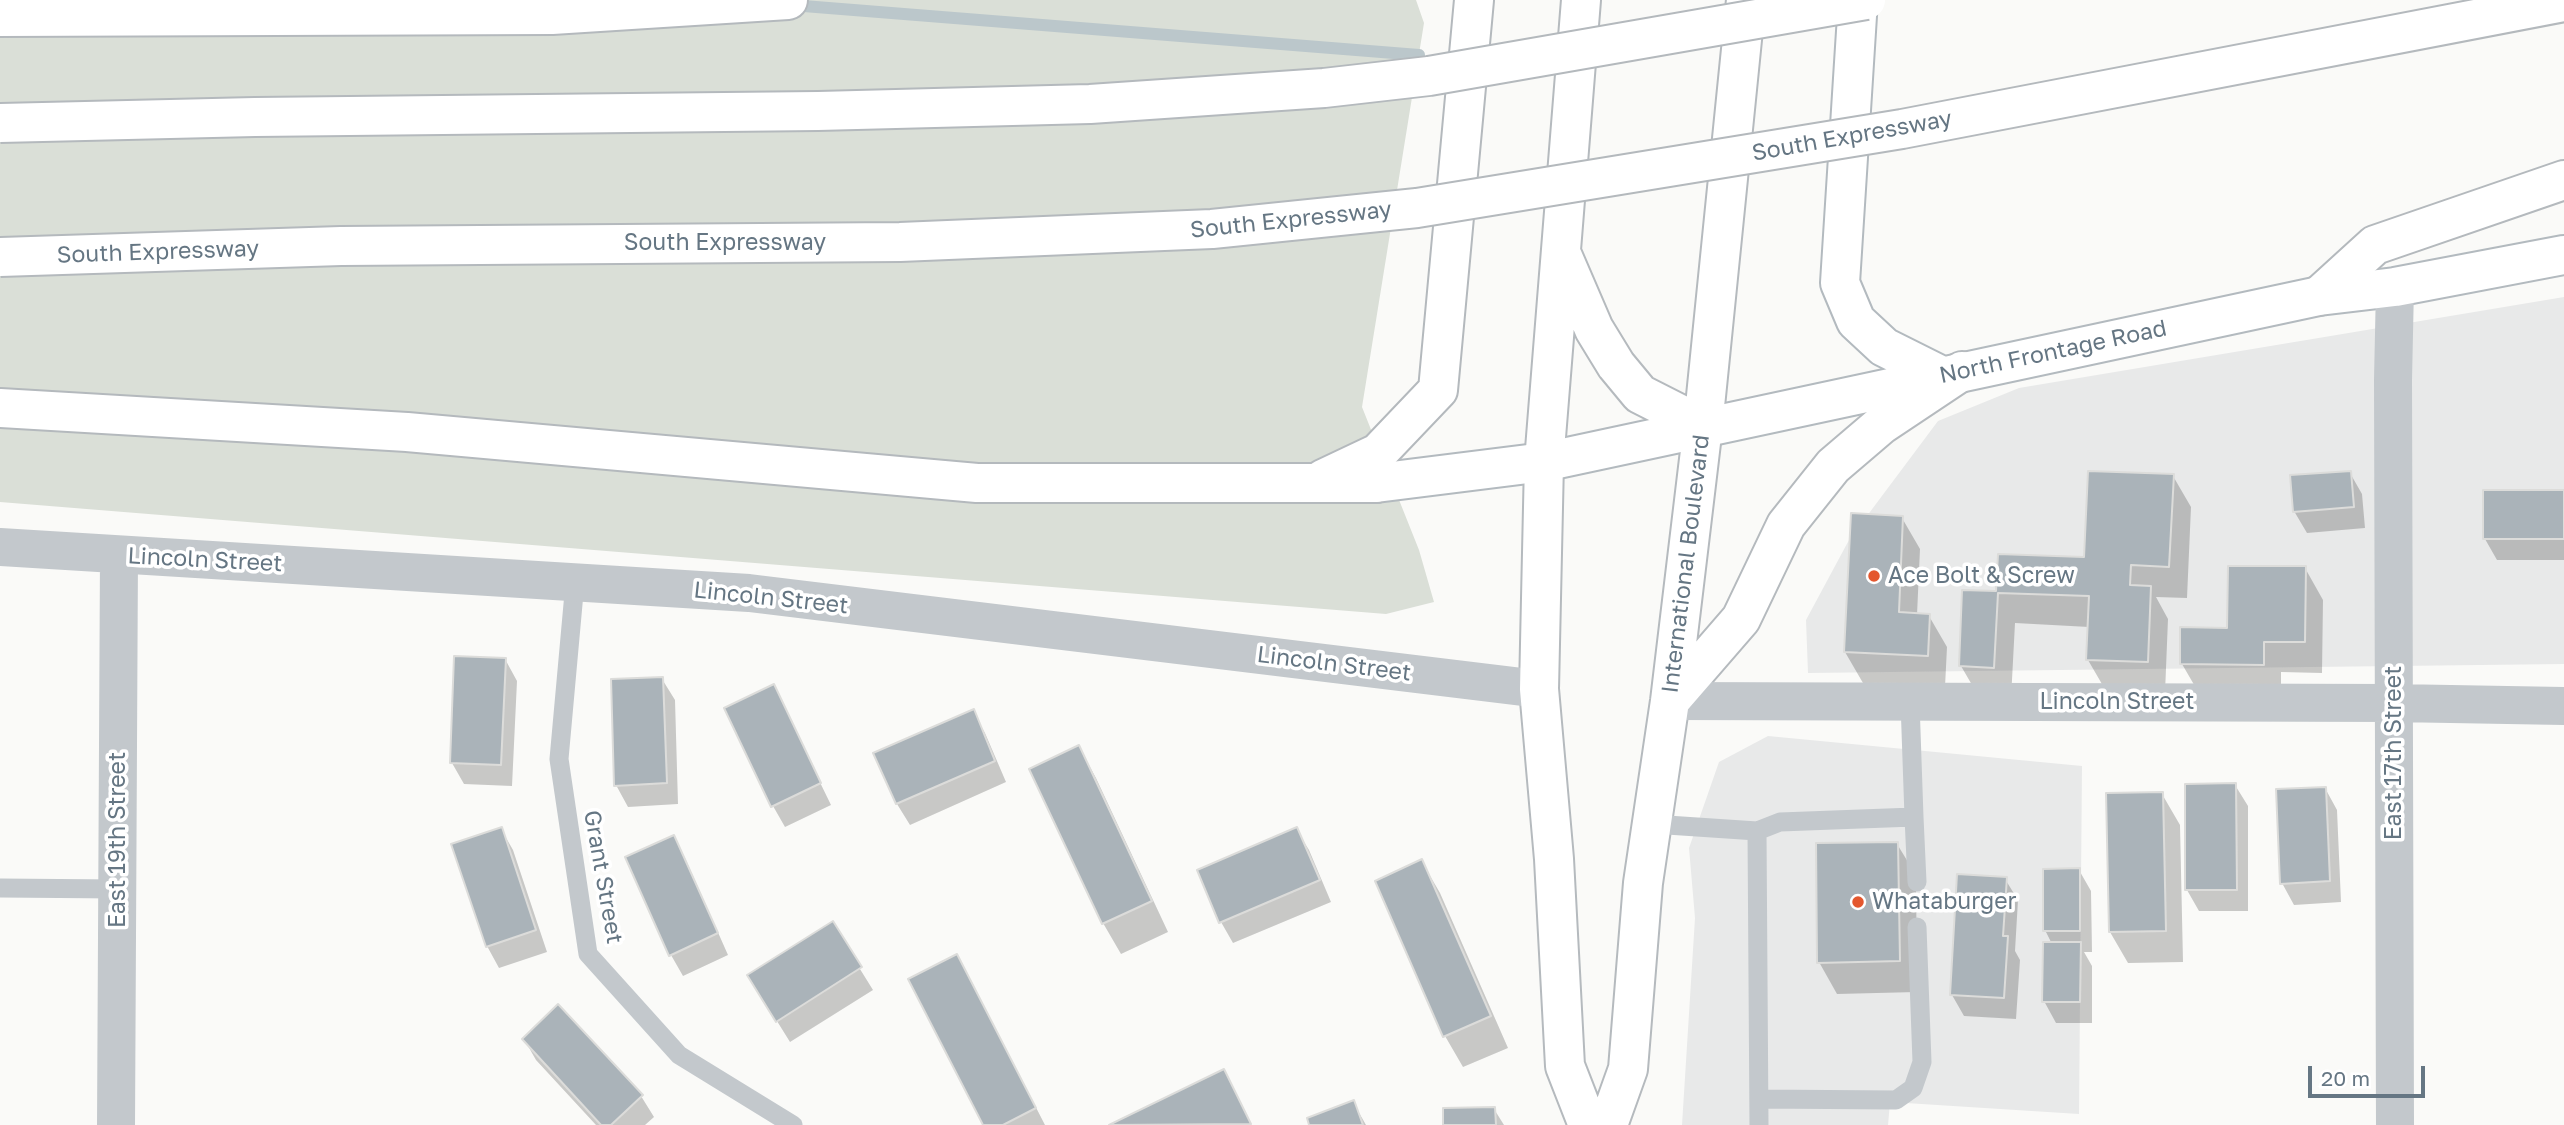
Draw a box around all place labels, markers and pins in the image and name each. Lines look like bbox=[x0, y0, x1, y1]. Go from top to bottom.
place label: Ace Bolt & Screw bbox=[1888, 562, 2075, 590]
marker: Ace Bolt & Screw bbox=[1866, 568, 1882, 584]
place label: Whataburger bbox=[1872, 888, 2016, 916]
marker: Whataburger bbox=[1850, 894, 1866, 910]

